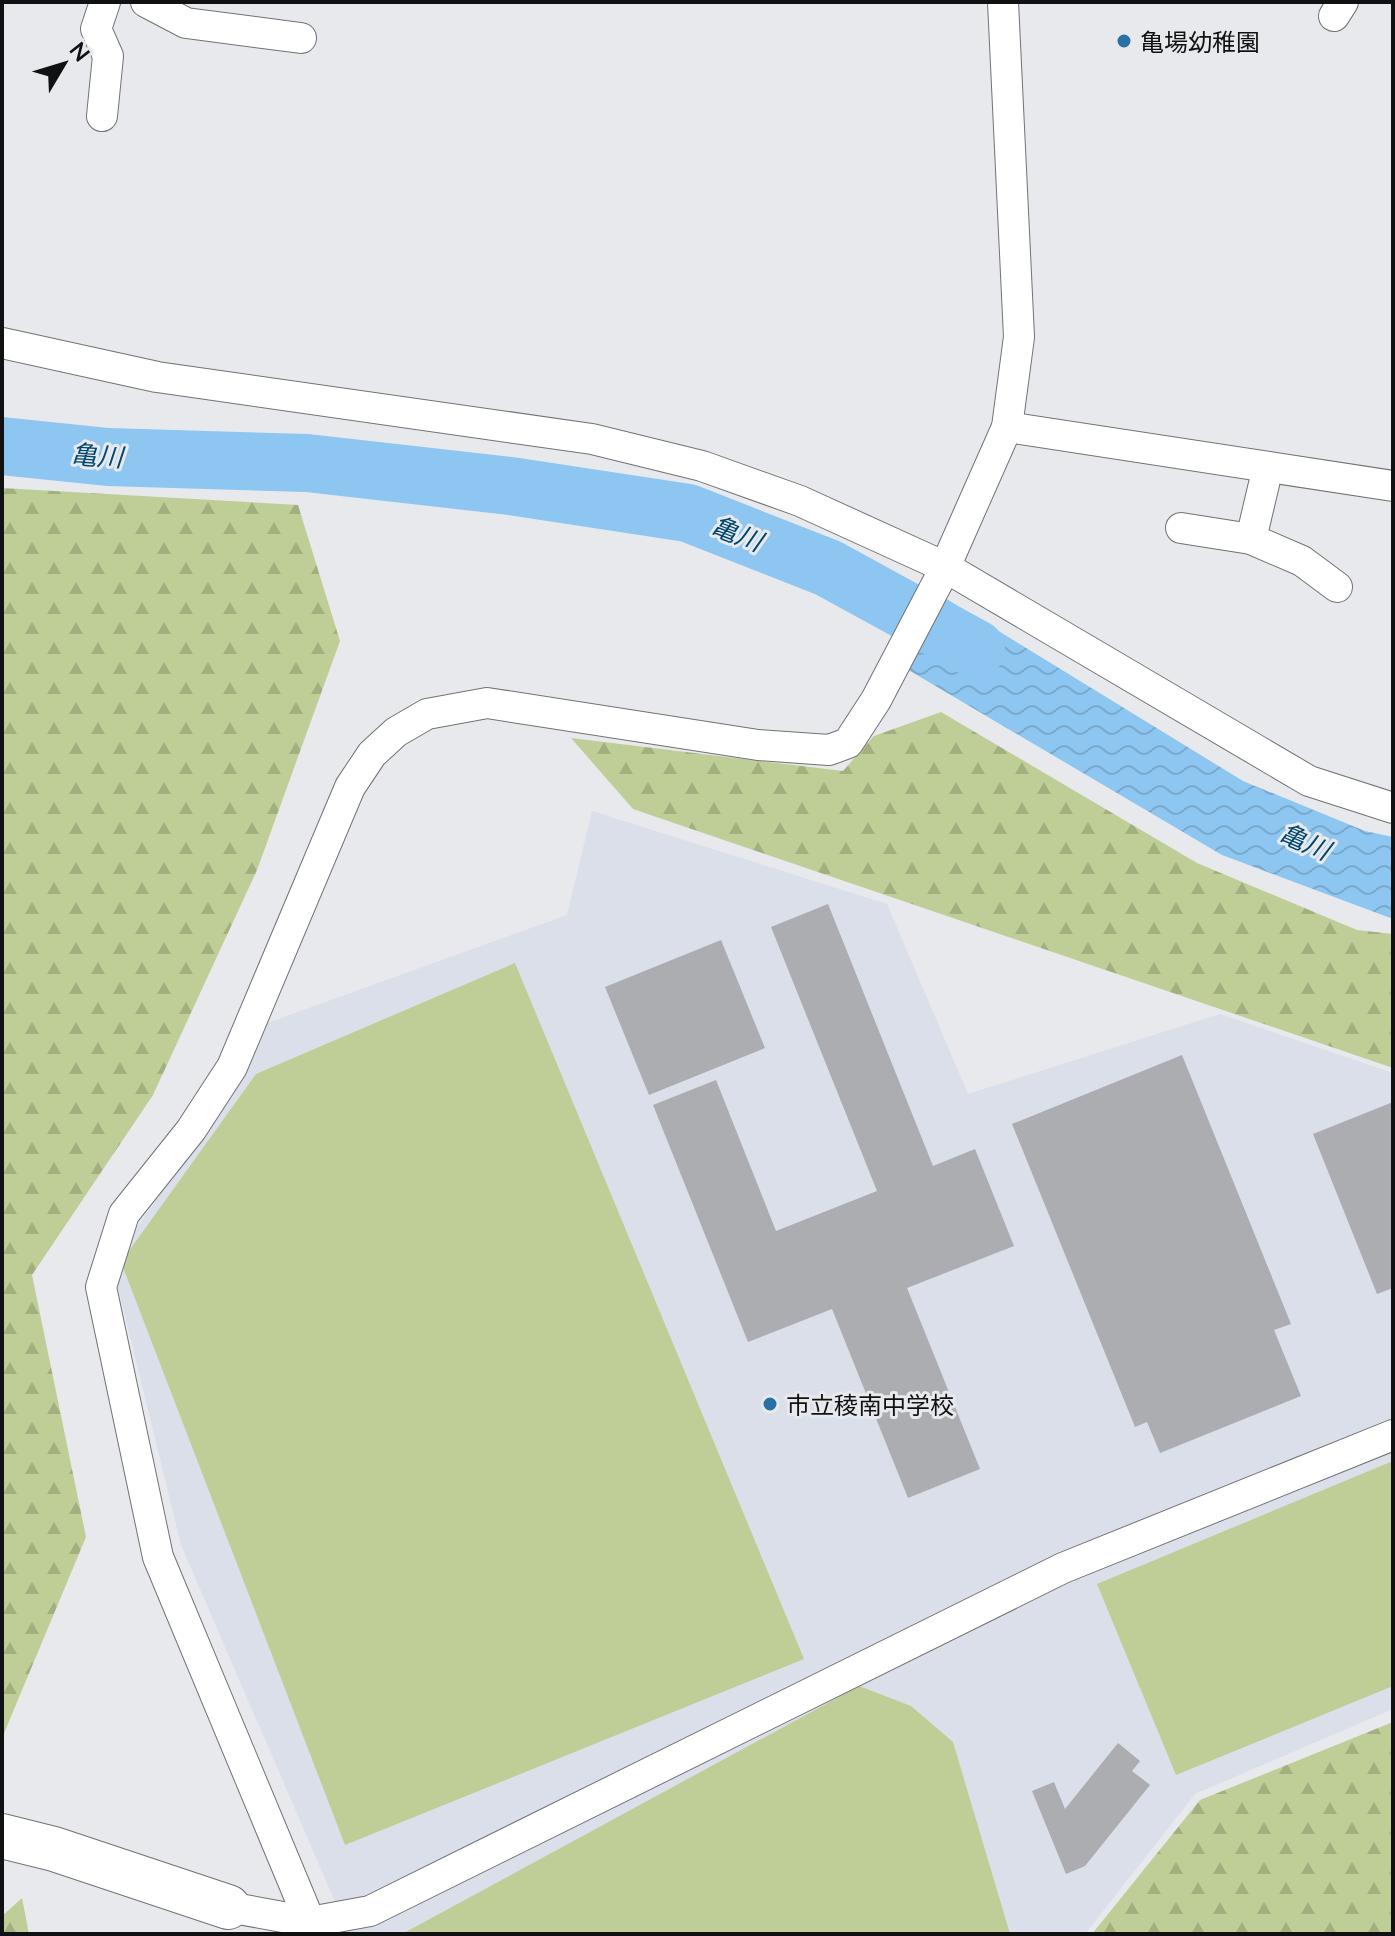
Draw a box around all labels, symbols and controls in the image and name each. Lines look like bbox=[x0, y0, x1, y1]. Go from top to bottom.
north arrow bbox=[24, 24, 104, 104]
place label: 亀場幼稚園 bbox=[1140, 27, 1260, 56]
marker: 亀場幼稚園 bbox=[1115, 32, 1133, 50]
text: N bbox=[64, 36, 96, 66]
water label: 亀川 bbox=[70, 437, 127, 473]
water label: 亀川 bbox=[707, 509, 770, 558]
water label: 亀川 bbox=[1275, 816, 1338, 867]
place label: 市立稜南中学校 bbox=[786, 1390, 954, 1419]
marker: 市立稜南中学校 bbox=[761, 1395, 779, 1413]

